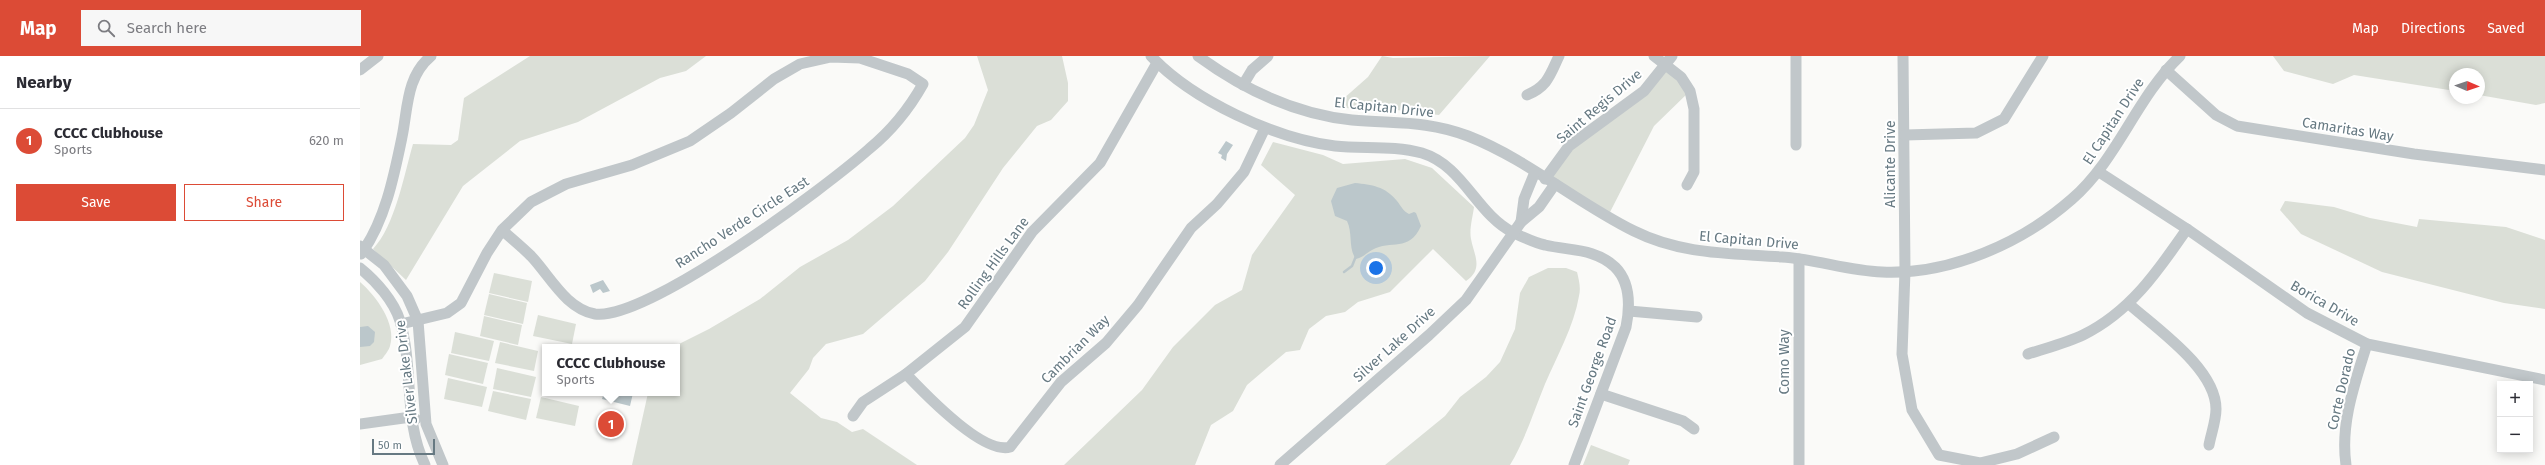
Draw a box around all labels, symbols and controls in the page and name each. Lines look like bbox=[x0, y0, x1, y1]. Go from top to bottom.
search box bbox=[81, 10, 361, 46]
text: Map bbox=[20, 17, 57, 40]
icon: search bbox=[95, 17, 117, 39]
text: Search here bbox=[127, 19, 207, 37]
text: Map bbox=[2352, 20, 2379, 37]
text: Directions bbox=[2401, 20, 2465, 37]
text: Saved bbox=[2487, 20, 2525, 37]
street label: Saint Regis Drive bbox=[1553, 66, 1646, 147]
north arrow bbox=[2449, 68, 2485, 104]
text: Nearby bbox=[16, 72, 71, 93]
street label: El Capitan Drive bbox=[2079, 75, 2148, 168]
street label: El Capitan Drive bbox=[1333, 94, 1435, 121]
street label: Camaritas Way bbox=[2301, 114, 2395, 145]
street label: Alicante Drive bbox=[1882, 120, 1899, 208]
text: CCCC Clubhouse bbox=[54, 124, 163, 142]
text: 1 bbox=[26, 133, 32, 148]
text: 620 m bbox=[309, 133, 344, 148]
text: Sports bbox=[54, 142, 92, 157]
street label: Rancho Verde Circle East bbox=[672, 172, 813, 272]
button: Save bbox=[16, 184, 176, 221]
button: Share bbox=[184, 184, 344, 221]
street label: Rolling Hills Lane bbox=[954, 214, 1033, 313]
street label: El Capitan Drive bbox=[1698, 228, 1800, 253]
your location bbox=[1366, 258, 1386, 278]
street label: Borica Drive bbox=[2287, 277, 2362, 330]
street label: Silver Lake Drive bbox=[1350, 303, 1439, 386]
street label: Cambrian Way bbox=[1038, 311, 1113, 387]
street label: Saint George Road bbox=[1565, 314, 1620, 430]
street label: Silver Lake Drive bbox=[392, 319, 421, 425]
street label: Como Way bbox=[1776, 329, 1793, 395]
popup bbox=[542, 344, 680, 396]
street label: Corte Dorado bbox=[2324, 346, 2359, 432]
text: CCCC Clubhouse bbox=[556, 354, 666, 372]
text: Sports bbox=[556, 372, 595, 387]
map controls bbox=[2497, 381, 2533, 453]
button: + bbox=[2497, 381, 2533, 417]
pin: 1 bbox=[598, 409, 624, 439]
button: − bbox=[2497, 417, 2533, 453]
scale bar bbox=[372, 437, 435, 456]
text: 50 m bbox=[378, 439, 402, 452]

